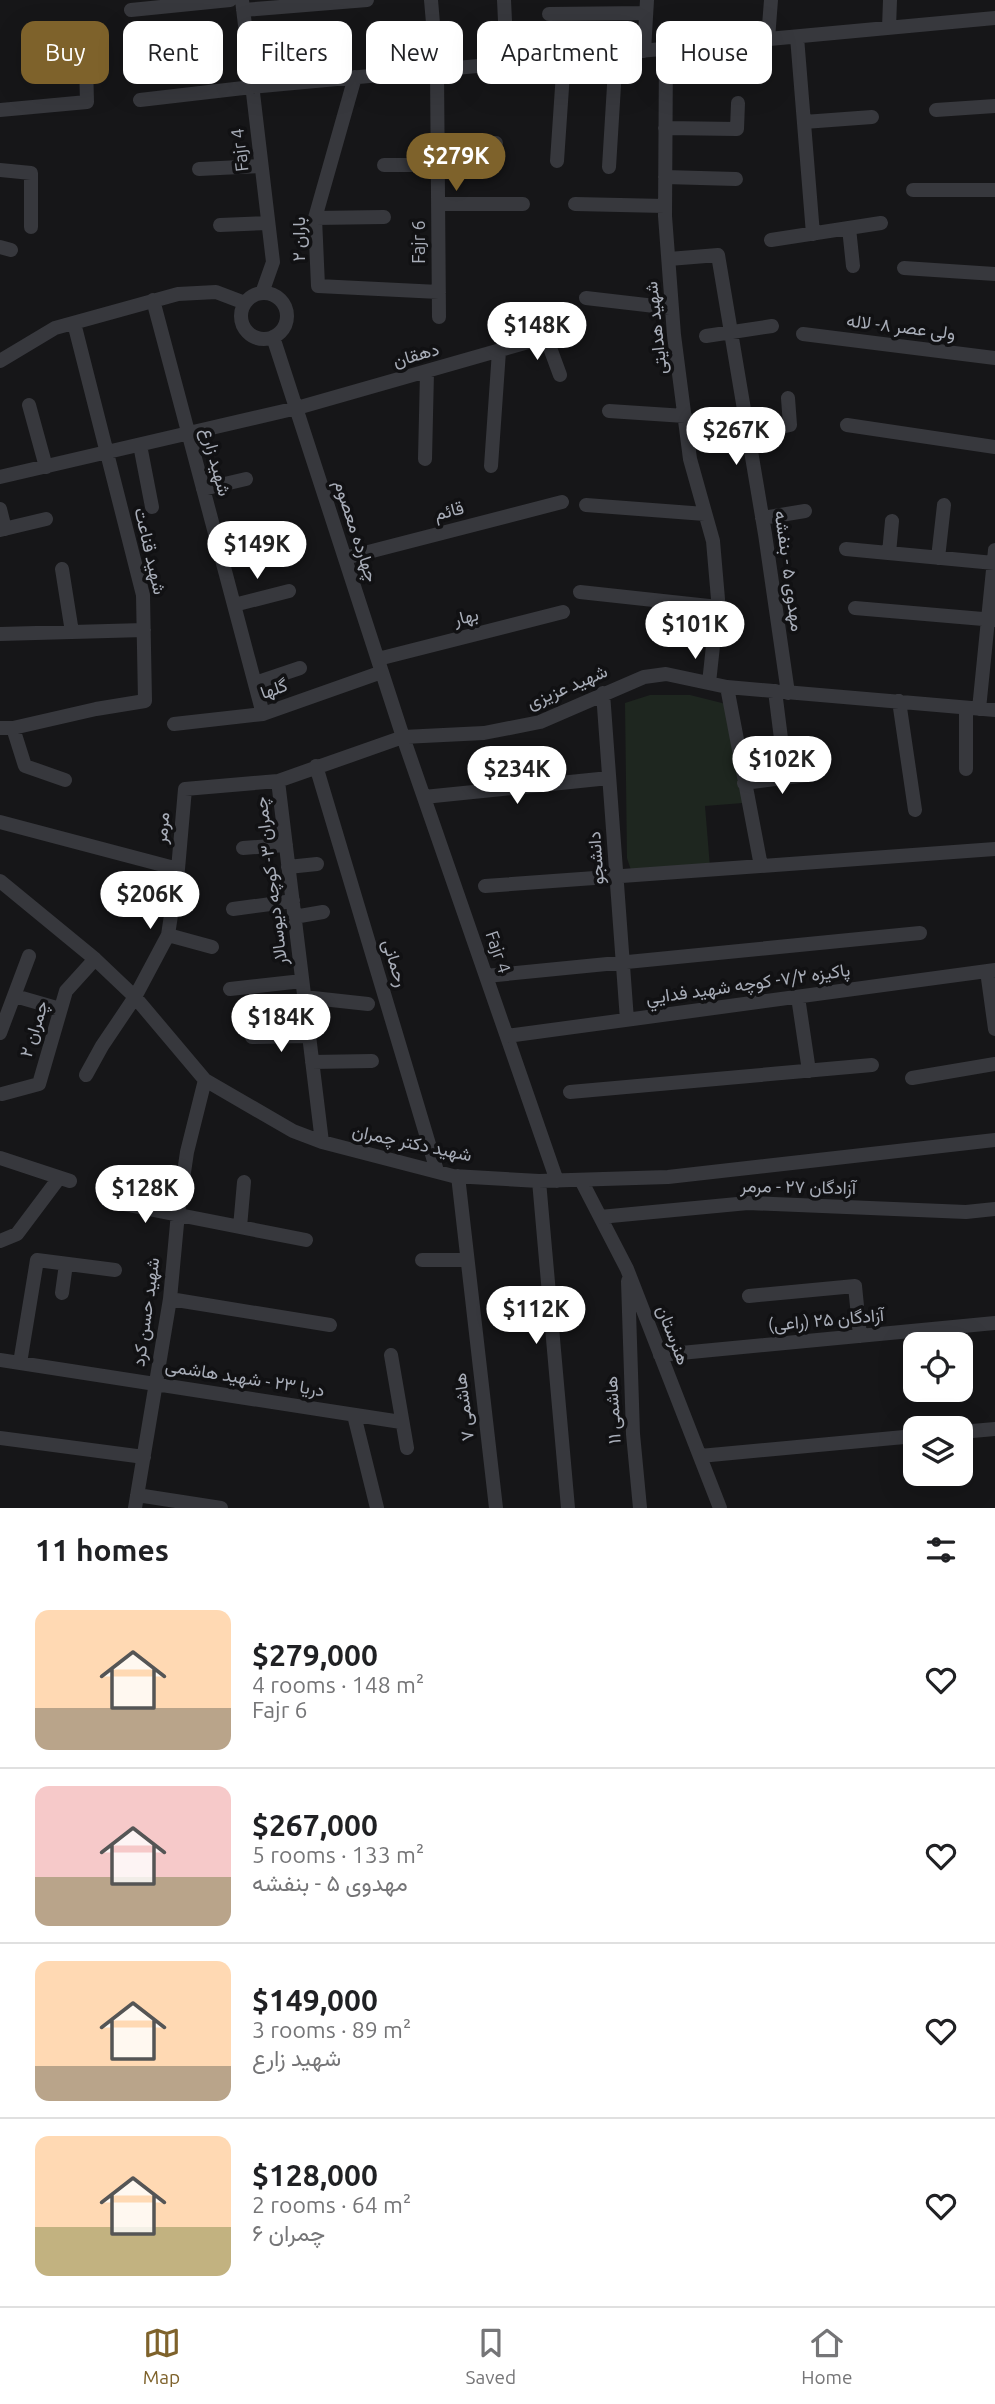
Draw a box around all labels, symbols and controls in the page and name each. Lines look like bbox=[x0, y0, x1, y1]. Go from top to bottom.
chip: Buy bbox=[21, 21, 109, 84]
chip: Rent bbox=[123, 21, 223, 84]
chip: Filters bbox=[237, 21, 352, 84]
chip: New bbox=[366, 21, 463, 84]
chip: Apartment bbox=[477, 21, 642, 84]
chip: House bbox=[656, 21, 772, 84]
street label: Fajr 4 bbox=[226, 127, 252, 173]
pin: $279K bbox=[407, 134, 505, 193]
text: $279K bbox=[422, 143, 490, 168]
street label: باران ۲ bbox=[288, 217, 310, 261]
street label: Fajr 6 bbox=[408, 220, 428, 264]
street label: شهید هدایتی bbox=[640, 280, 672, 376]
pin: $148K bbox=[488, 302, 586, 362]
street label: ولی عصر ۸- لاله bbox=[845, 309, 957, 345]
text: $148K bbox=[503, 312, 571, 337]
street label: دهقان bbox=[390, 338, 441, 371]
pin: $267K bbox=[687, 407, 785, 467]
text: $267K bbox=[702, 417, 770, 442]
street label: شهید زارع bbox=[195, 425, 236, 499]
street label: چهارده معصوم bbox=[328, 477, 383, 585]
street label: قائم bbox=[432, 497, 466, 526]
street label: شهید قناعت bbox=[129, 505, 171, 597]
street label: مهدوی ۵ - بنفشه bbox=[770, 509, 808, 633]
pin: $149K bbox=[208, 522, 306, 581]
text: $149K bbox=[223, 531, 291, 556]
pin: $101K bbox=[646, 602, 744, 661]
street label: بهار bbox=[450, 603, 481, 631]
text: $101K bbox=[661, 611, 729, 636]
street label: شهید عزیزی bbox=[523, 660, 611, 714]
street label: گلها bbox=[257, 674, 291, 704]
pin: $102K bbox=[733, 736, 831, 796]
pin: $234K bbox=[468, 746, 566, 806]
text: $102K bbox=[748, 746, 816, 771]
text: $234K bbox=[483, 756, 551, 781]
street label: چمران ۳- كوچه ديوسالار bbox=[250, 795, 293, 968]
street label: مرمر bbox=[150, 811, 174, 846]
street label: دانشجو bbox=[583, 831, 609, 885]
pin: $206K bbox=[101, 872, 199, 931]
text: $206K bbox=[116, 881, 184, 906]
street label: Fajr 4 bbox=[482, 928, 515, 976]
street label: رحمانی bbox=[377, 937, 413, 989]
street label: پاکیزه ۷/۲- كوچه شهيد فدايي bbox=[644, 959, 852, 1013]
pin: $184K bbox=[232, 995, 330, 1054]
street label: چمران ۲ bbox=[15, 998, 54, 1060]
text: $184K bbox=[247, 1004, 315, 1029]
street label: شهید دکتر چمران bbox=[350, 1120, 474, 1167]
pin: $128K bbox=[96, 1166, 194, 1225]
text: $128K bbox=[111, 1175, 179, 1200]
street label: آزادگان ۲۷ - مرمر bbox=[739, 1175, 858, 1199]
street label: شهید حسن کرد bbox=[127, 1256, 165, 1368]
pin: $112K bbox=[487, 1286, 585, 1346]
text: $112K bbox=[502, 1296, 570, 1321]
street label: هنرستان bbox=[652, 1302, 694, 1368]
street label: آزادگان ۲۵ (راعی) bbox=[767, 1304, 887, 1336]
map controls bbox=[903, 1332, 973, 1486]
button: locate bbox=[903, 1332, 973, 1402]
street label: دریا ۲۳ - شهید هاشمی bbox=[164, 1355, 326, 1401]
street label: هاشمی ۷ bbox=[449, 1372, 479, 1442]
street label: هاشمی ۱۱ bbox=[600, 1375, 626, 1445]
button: layers bbox=[903, 1416, 973, 1486]
icon: filters bbox=[922, 1531, 960, 1569]
text: 11 homes bbox=[35, 1533, 169, 1567]
icon: home bbox=[91, 1638, 175, 1722]
text: $279,000 bbox=[252, 1638, 378, 1672]
icon: heart bbox=[922, 1661, 960, 1699]
text: 4 rooms · 148 m² bbox=[252, 1672, 424, 1697]
text: Fajr 6 bbox=[252, 1697, 308, 1722]
text: $267,000 bbox=[252, 1808, 378, 1842]
icon: home bbox=[91, 1814, 175, 1898]
icon: heart bbox=[922, 1837, 960, 1875]
text: 5 rooms · 133 m² bbox=[252, 1842, 424, 1867]
text: مهدوی ۵ - بنفشه bbox=[252, 1870, 408, 1895]
text: $149,000 bbox=[252, 1983, 378, 2017]
icon: home bbox=[91, 1989, 175, 2073]
icon: heart bbox=[922, 2012, 960, 2050]
text: 3 rooms · 89 m² bbox=[252, 2017, 411, 2042]
text: شهید زارع bbox=[252, 2045, 341, 2070]
text: $128,000 bbox=[252, 2158, 378, 2192]
icon: home bbox=[91, 2164, 175, 2248]
icon: heart bbox=[922, 2187, 960, 2225]
text: 2 rooms · 64 m² bbox=[252, 2192, 411, 2217]
text: چمران ۶ bbox=[252, 2220, 325, 2245]
tab: Map bbox=[143, 2324, 181, 2388]
tab: Saved bbox=[466, 2324, 516, 2388]
tab: Home bbox=[801, 2324, 852, 2388]

